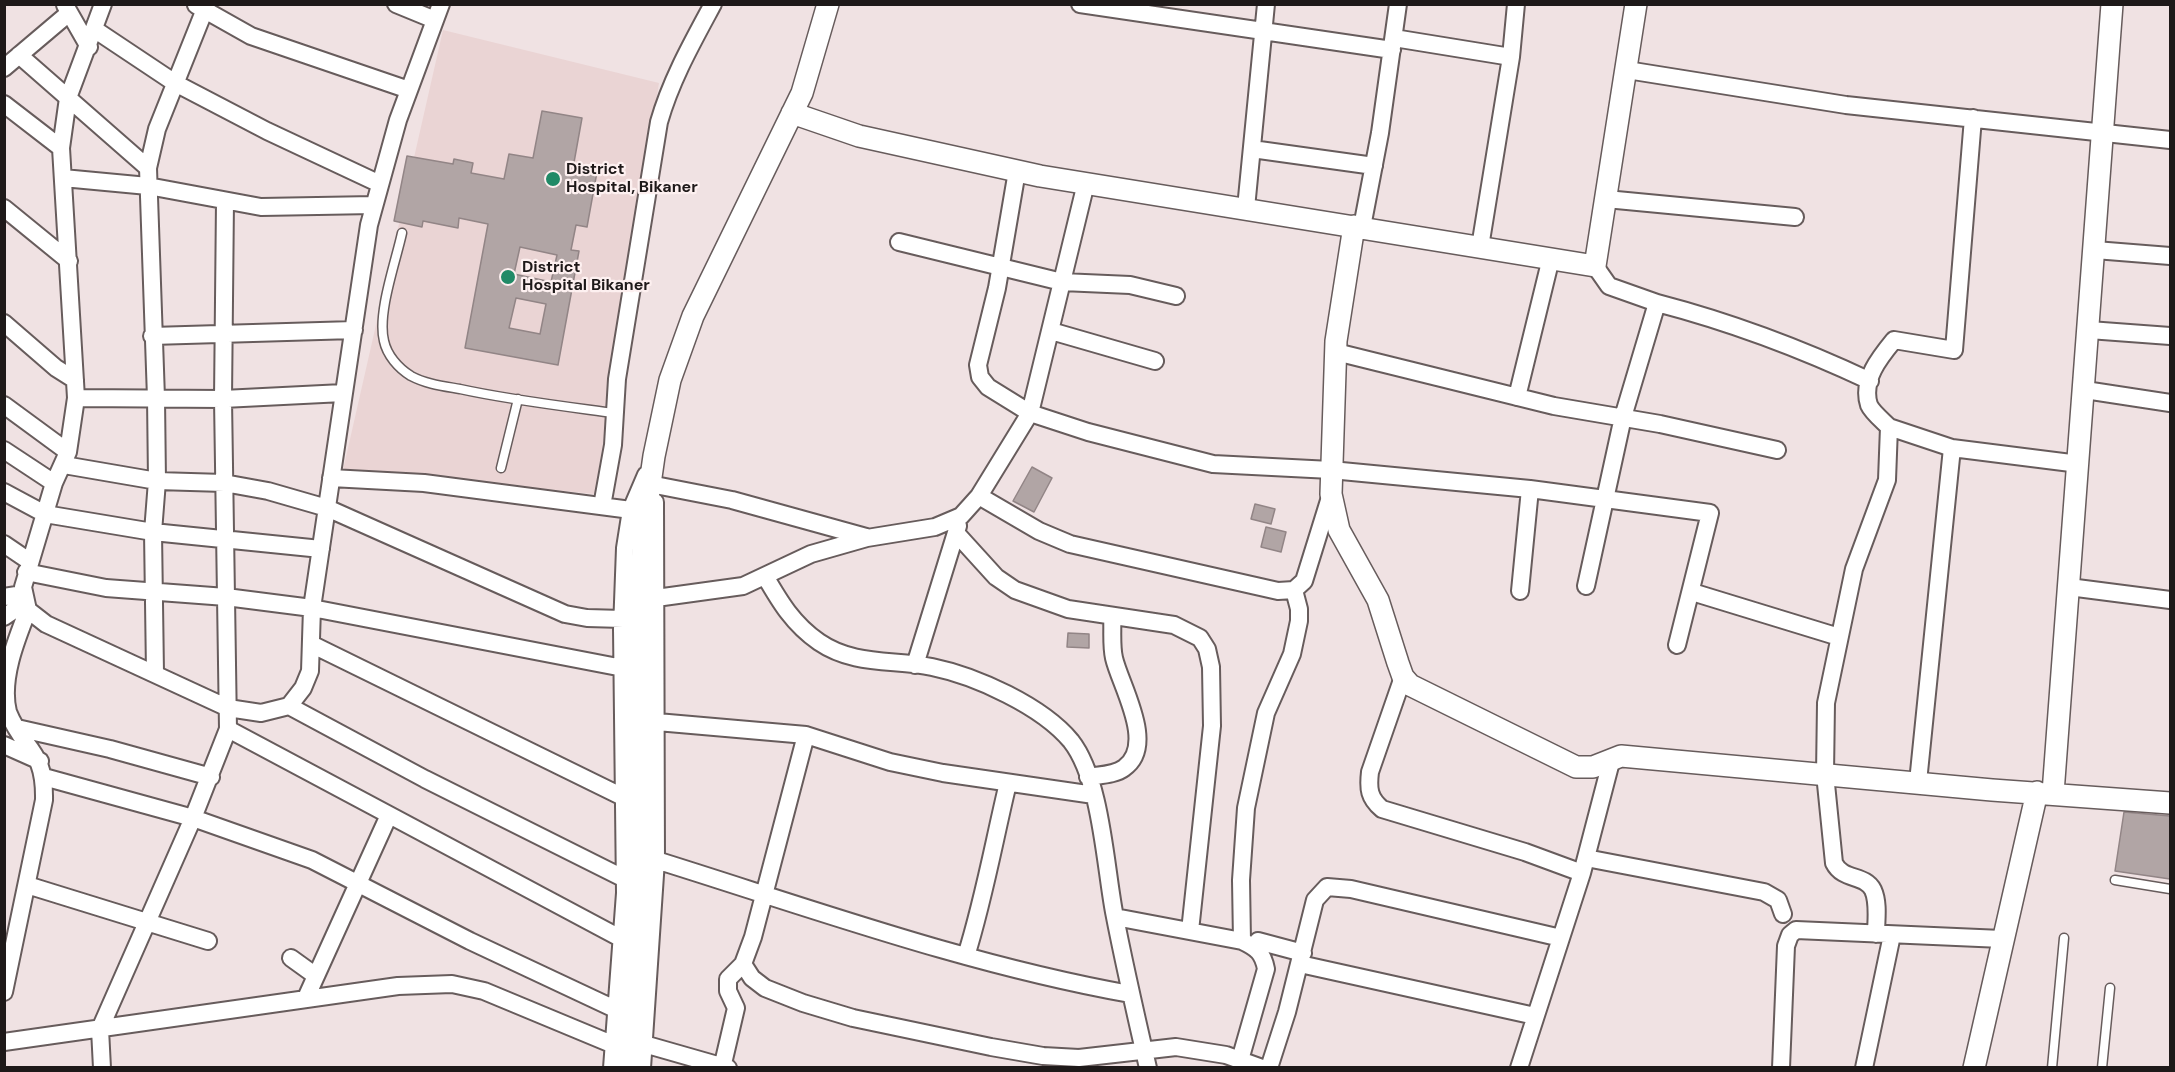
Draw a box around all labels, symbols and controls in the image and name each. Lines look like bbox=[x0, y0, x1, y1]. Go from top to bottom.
place label: District Hospital, Bikaner bbox=[566, 160, 698, 198]
marker: District Hospital, Bikaner bbox=[544, 170, 562, 188]
place label: District Hospital Bikaner bbox=[522, 258, 650, 296]
marker: District Hospital Bikaner bbox=[499, 268, 517, 286]

